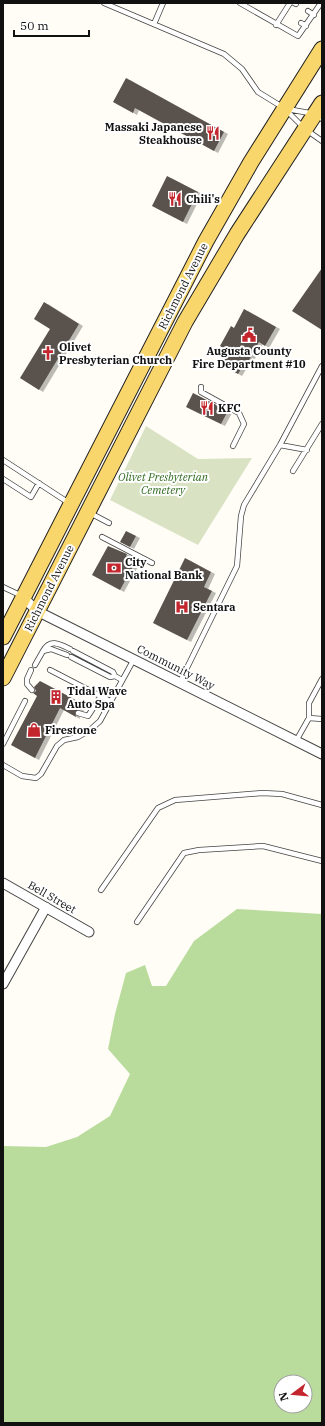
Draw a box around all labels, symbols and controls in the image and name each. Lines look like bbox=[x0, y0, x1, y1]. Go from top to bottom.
scale bar bbox=[14, 12, 89, 38]
text: 50 m bbox=[20, 18, 49, 33]
place label: Massaki Japanese Steakhouse bbox=[105, 120, 202, 147]
restaurant icon: Massaki Japanese Steakhouse bbox=[205, 125, 221, 141]
restaurant icon: Chili's bbox=[167, 191, 183, 207]
place label: Chili's bbox=[186, 192, 220, 206]
street label: Richmond Avenue bbox=[155, 240, 211, 332]
public building icon: Augusta County Fire Department #10 bbox=[241, 327, 257, 343]
place label: Olivet Presbyterian Church bbox=[59, 340, 172, 367]
place label: Augusta County Fire Department #10 bbox=[192, 344, 306, 371]
church icon: Olivet Presbyterian Church bbox=[40, 345, 56, 361]
restaurant icon: KFC bbox=[199, 400, 215, 416]
place label: KFC bbox=[218, 401, 241, 415]
park label: Olivet Presbyterian Cemetery bbox=[118, 470, 209, 497]
street label: Richmond Avenue bbox=[21, 542, 77, 634]
place label: City National Bank bbox=[125, 555, 202, 582]
bank icon: City National Bank bbox=[106, 560, 122, 576]
hospital icon: Sentara bbox=[174, 599, 190, 615]
place label: Sentara bbox=[193, 600, 236, 614]
street label: Community Way bbox=[135, 641, 217, 693]
place label: Tidal Wave Auto Spa bbox=[67, 684, 127, 711]
building icon: Tidal Wave Auto Spa bbox=[48, 689, 64, 705]
shop icon: Firestone bbox=[26, 722, 42, 738]
place label: Firestone bbox=[45, 723, 97, 737]
street label: Bell Street bbox=[25, 878, 79, 916]
north arrow bbox=[273, 1374, 313, 1414]
text: N bbox=[275, 1390, 291, 1403]

